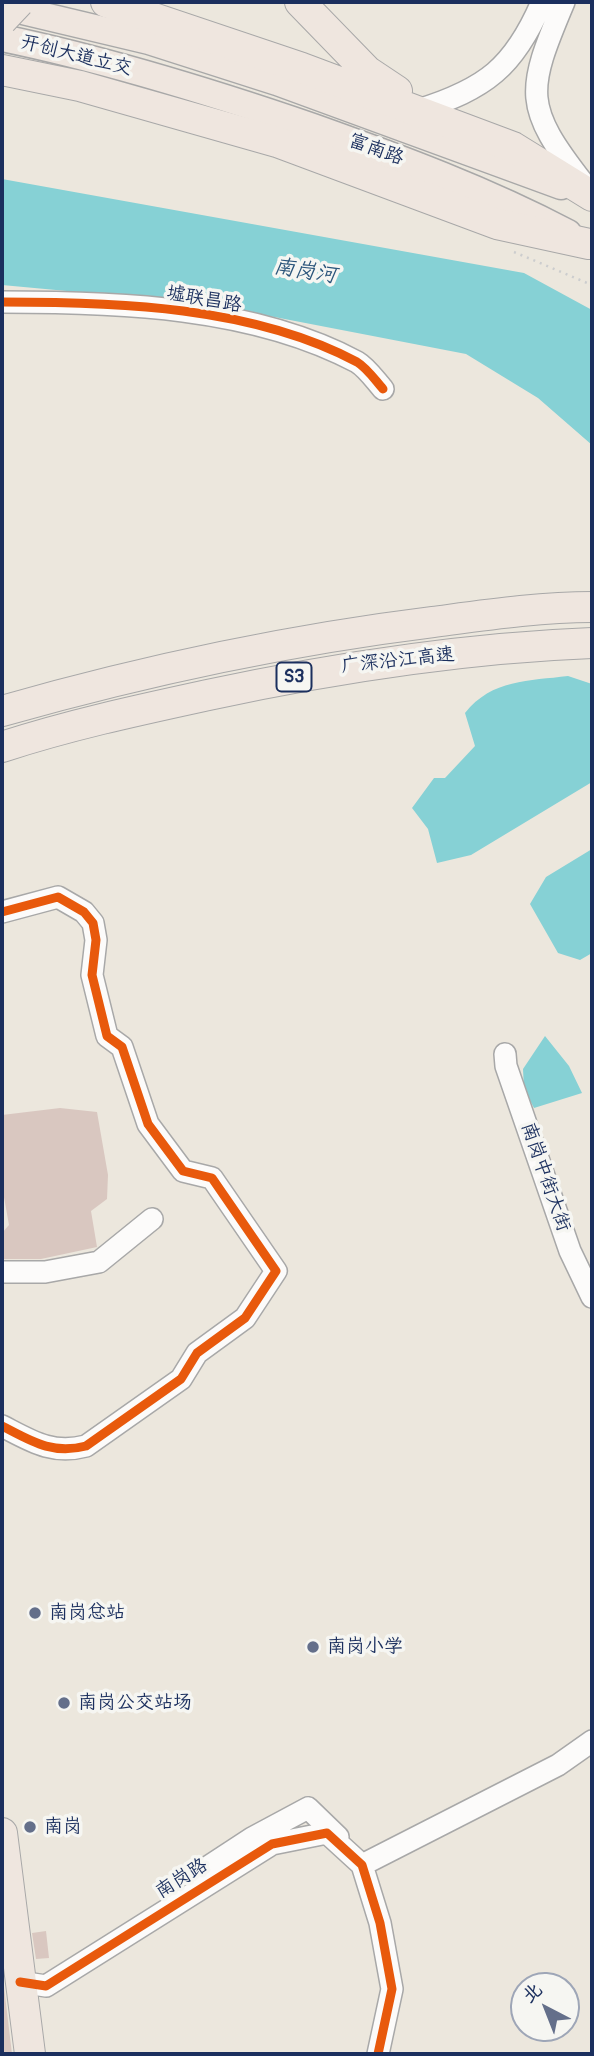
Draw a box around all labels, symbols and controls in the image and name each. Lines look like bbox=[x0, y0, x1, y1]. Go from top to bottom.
street label: 开创大道立交 bbox=[18, 31, 134, 81]
street label: 富南路 bbox=[345, 130, 407, 170]
water label: 南岗河 bbox=[272, 255, 338, 289]
street label: 墟联昌路 bbox=[165, 282, 243, 318]
street label: 广深沿江高速 bbox=[340, 644, 456, 678]
road number: S3 bbox=[276, 662, 312, 692]
street label: 南岗中街大街 bbox=[516, 1119, 574, 1235]
place label: 南岗总站 bbox=[49, 1602, 125, 1624]
marker: 南岗总站 bbox=[27, 1605, 43, 1621]
place label: 南岗小学 bbox=[327, 1636, 403, 1658]
marker: 南岗小学 bbox=[305, 1639, 321, 1655]
place label: 南岗公交站场 bbox=[78, 1692, 192, 1714]
marker: 南岗公交站场 bbox=[56, 1695, 72, 1711]
place label: 南岗 bbox=[44, 1816, 82, 1838]
marker: 南岗 bbox=[22, 1819, 38, 1835]
street label: 南岗路 bbox=[152, 1854, 212, 1904]
north arrow bbox=[510, 1972, 580, 2042]
text: 北 bbox=[517, 1978, 547, 2008]

